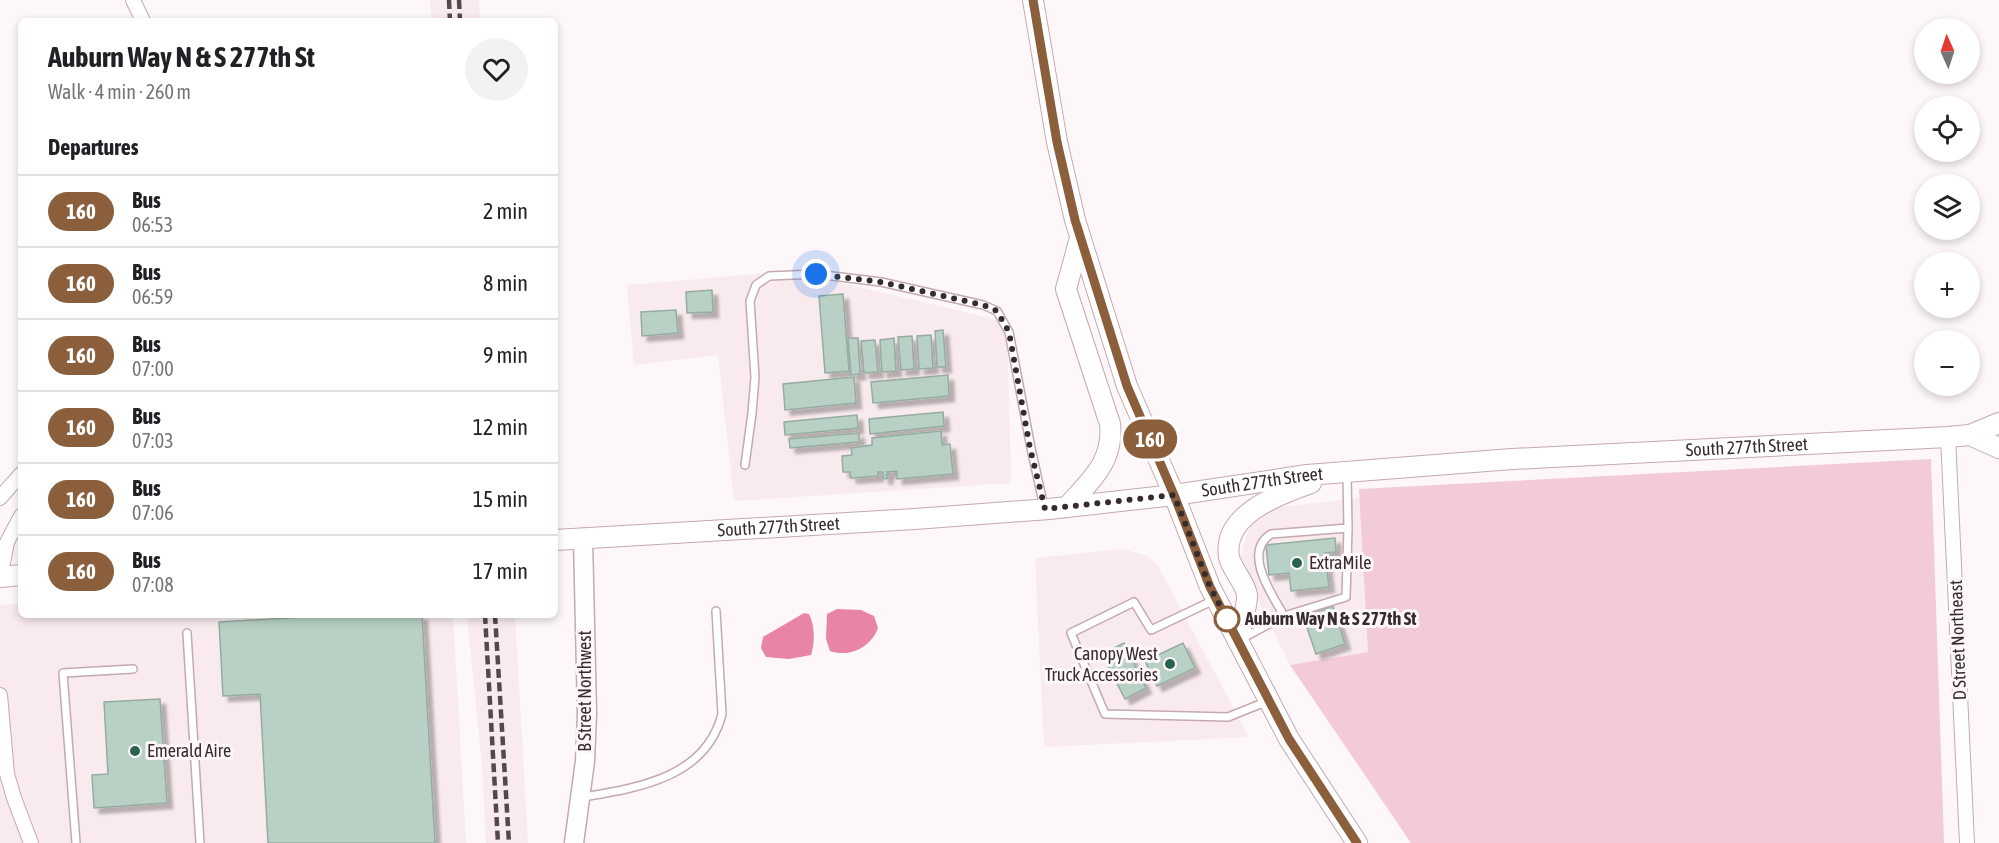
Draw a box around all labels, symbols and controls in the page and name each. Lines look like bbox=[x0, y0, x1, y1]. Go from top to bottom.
north arrow bbox=[1914, 18, 1980, 84]
map controls bbox=[1914, 18, 1980, 396]
button: heart bbox=[465, 38, 528, 101]
text: Auburn Way N & S 277th St bbox=[48, 41, 315, 73]
text: Walk · 4 min · 260 m bbox=[48, 80, 191, 103]
button: locate bbox=[1914, 96, 1980, 162]
text: Departures bbox=[48, 134, 138, 160]
button: layers bbox=[1914, 174, 1980, 240]
text: Bus bbox=[132, 187, 161, 213]
text: 2 min bbox=[483, 198, 528, 224]
text: 160 bbox=[66, 199, 96, 223]
text: 06:53 bbox=[132, 213, 173, 236]
button: + bbox=[1914, 252, 1980, 318]
text: Bus bbox=[132, 259, 161, 285]
your location bbox=[801, 259, 831, 289]
text: 8 min bbox=[483, 270, 528, 296]
text: 160 bbox=[66, 271, 96, 295]
text: 06:59 bbox=[132, 285, 173, 308]
button: − bbox=[1914, 330, 1980, 396]
text: Bus bbox=[132, 331, 161, 357]
text: 9 min bbox=[483, 342, 528, 368]
text: 160 bbox=[66, 343, 96, 367]
text: 07:00 bbox=[132, 357, 174, 380]
text: Bus bbox=[132, 403, 161, 429]
text: 12 min bbox=[473, 414, 528, 440]
text: 160 bbox=[66, 415, 96, 439]
line badge: 160 bbox=[1116, 420, 1184, 458]
text: 160 bbox=[1135, 427, 1165, 451]
text: 07:03 bbox=[132, 429, 174, 452]
street label: South 277th Street bbox=[1685, 433, 1808, 460]
street label: South 277th Street bbox=[1200, 463, 1324, 501]
text: Bus bbox=[132, 475, 161, 501]
text: 15 min bbox=[473, 486, 528, 512]
text: 160 bbox=[66, 487, 96, 511]
text: 07:06 bbox=[132, 501, 174, 524]
street label: South 277th Street bbox=[717, 512, 840, 541]
text: Bus bbox=[132, 547, 161, 573]
place label: ExtraMile bbox=[1309, 552, 1371, 573]
marker: ExtraMile bbox=[1290, 556, 1304, 570]
text: 17 min bbox=[473, 558, 528, 584]
text: 160 bbox=[66, 559, 96, 583]
text: 07:08 bbox=[132, 573, 174, 596]
street label: D Street Northeast bbox=[1945, 579, 1970, 701]
marker: Auburn Way N & S 277th St bbox=[1214, 606, 1240, 632]
place label: Auburn Way N & S 277th St bbox=[1244, 608, 1417, 629]
street label: B Street Northwest bbox=[574, 630, 595, 752]
place label: Canopy West Truck Accessories bbox=[1045, 643, 1158, 685]
marker: Canopy West Truck Accessories bbox=[1163, 657, 1177, 671]
place label: Emerald Aire bbox=[147, 740, 231, 761]
marker: Emerald Aire bbox=[128, 744, 142, 758]

